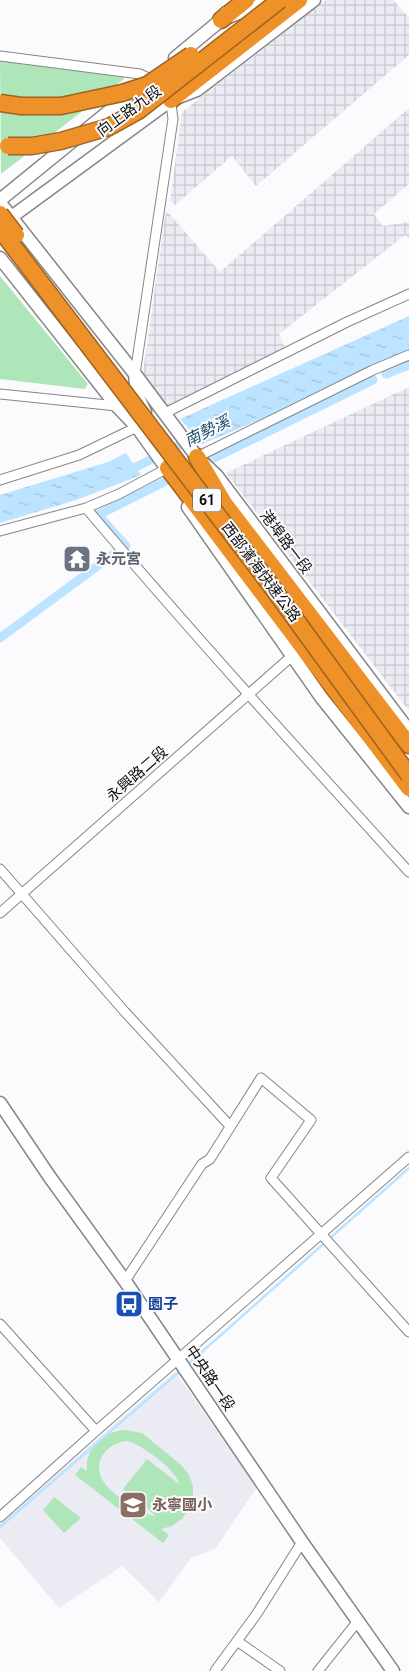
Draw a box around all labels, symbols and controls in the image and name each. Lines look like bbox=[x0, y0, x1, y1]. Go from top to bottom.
street label: 向上路九段 bbox=[93, 82, 165, 140]
water label: 南勢溪 bbox=[181, 411, 234, 450]
road number: 61 bbox=[193, 488, 221, 512]
street label: 港埠路一段 bbox=[256, 507, 316, 577]
street label: 西部濱海快速公路 bbox=[218, 519, 304, 625]
temple icon: 永元宮 bbox=[62, 544, 92, 574]
place label: 永元宮 bbox=[96, 550, 141, 568]
street label: 永興路二段 bbox=[103, 743, 171, 805]
bus stop icon: 園子 bbox=[114, 1289, 144, 1319]
place label: 園子 bbox=[148, 1295, 178, 1313]
street label: 中央路一段 bbox=[182, 1342, 238, 1414]
school or university icon: 永寧國小 bbox=[118, 1490, 148, 1520]
place label: 永寧國小 bbox=[152, 1496, 213, 1514]

